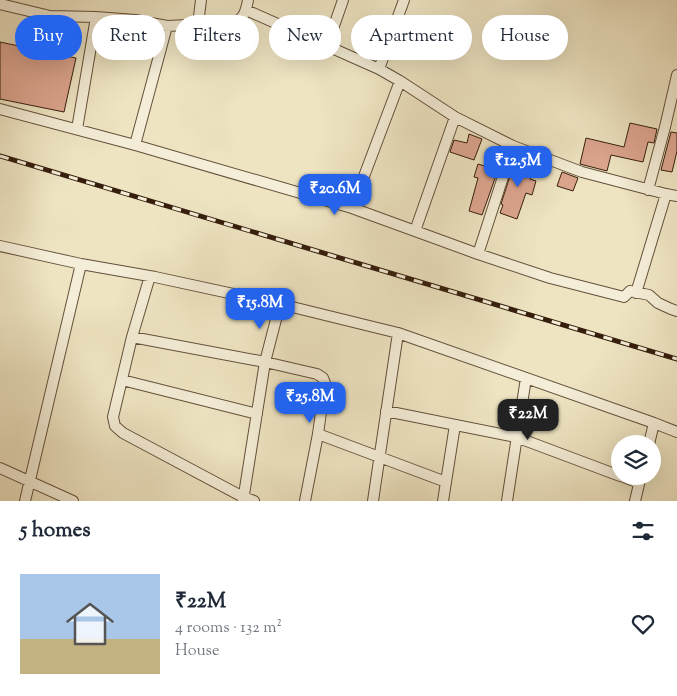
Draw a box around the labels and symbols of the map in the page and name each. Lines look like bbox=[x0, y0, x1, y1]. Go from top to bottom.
pin: ₹12.5M bbox=[477, 146, 559, 188]
pin: ₹20.6M bbox=[294, 174, 376, 216]
pin: ₹15.8M bbox=[219, 288, 301, 330]
pin: ₹25.8M bbox=[269, 382, 351, 424]
pin: ₹22M bbox=[498, 398, 558, 441]

